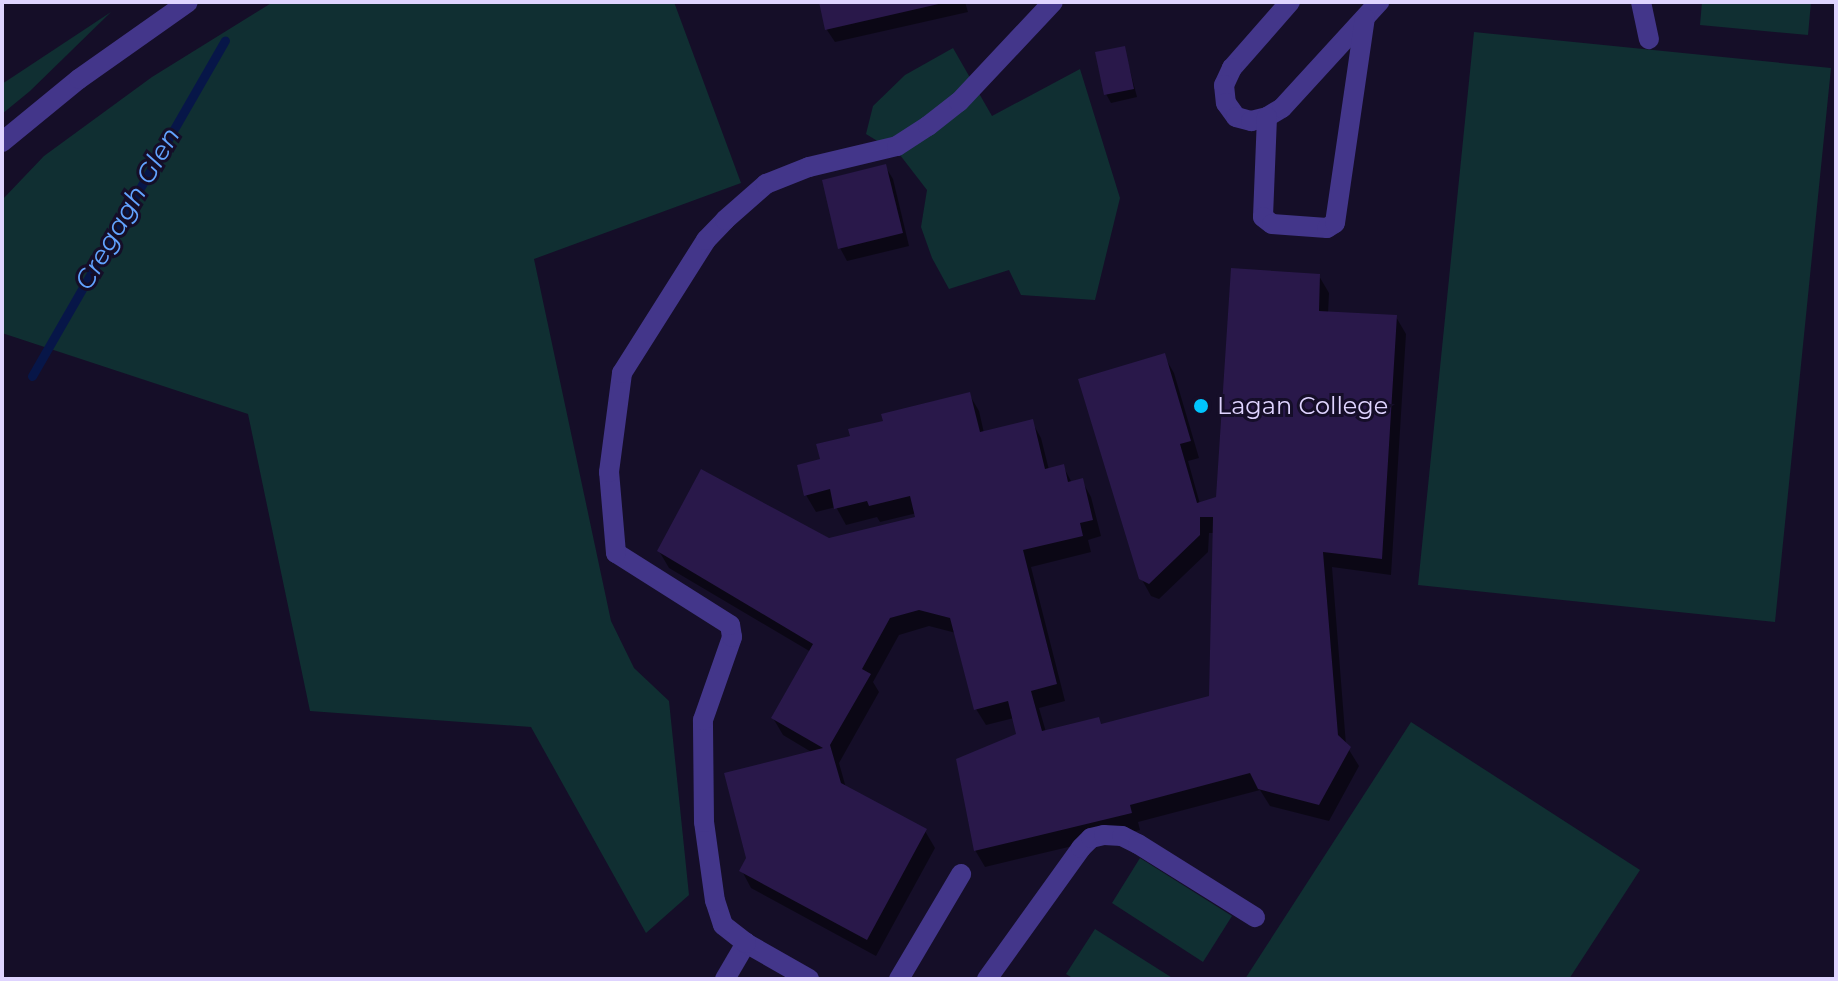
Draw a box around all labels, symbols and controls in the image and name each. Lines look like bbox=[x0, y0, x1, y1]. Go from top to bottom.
water label: Cregagh Glen bbox=[69, 122, 187, 296]
place label: Lagan College bbox=[1217, 392, 1388, 420]
marker: Lagan College bbox=[1192, 397, 1210, 415]

